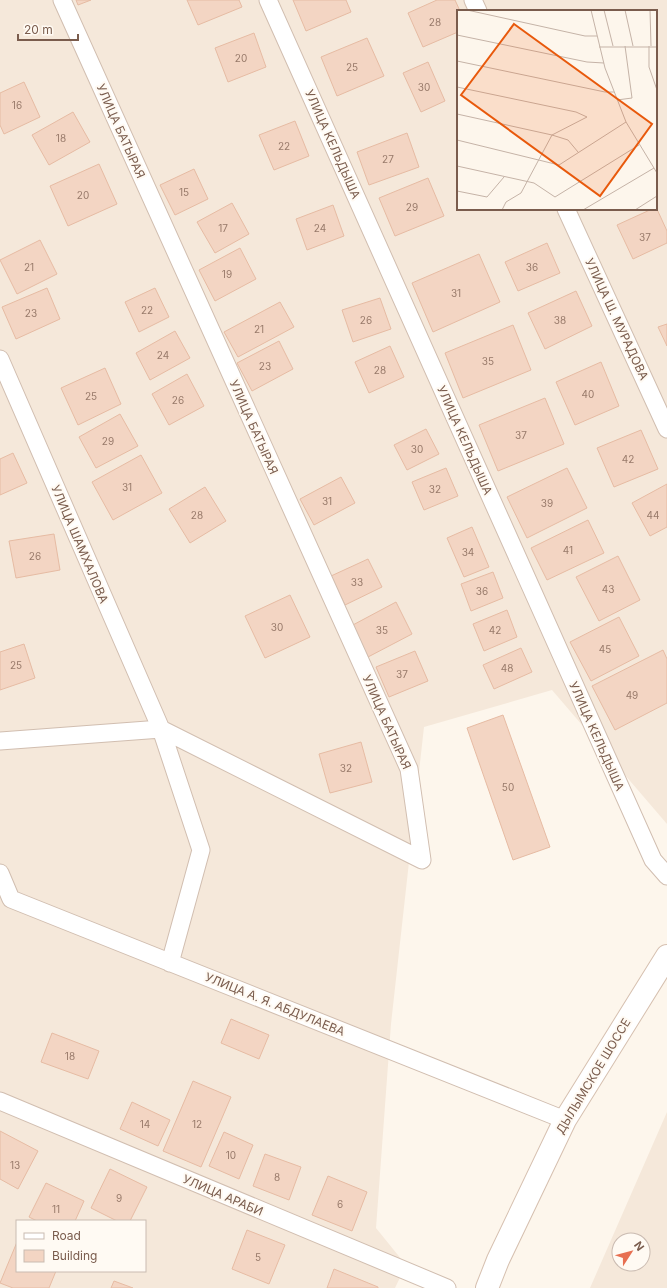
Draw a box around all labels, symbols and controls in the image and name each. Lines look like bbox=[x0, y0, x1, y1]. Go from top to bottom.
inset map bbox=[457, 10, 657, 210]
scale bar bbox=[18, 16, 78, 42]
house number: 28 bbox=[429, 16, 441, 28]
text: 20 m bbox=[24, 22, 53, 37]
house number: 20 bbox=[235, 52, 247, 64]
house number: 25 bbox=[346, 61, 358, 73]
street label: УЛИЦА БАТЫРАЯ bbox=[93, 81, 149, 181]
house number: 30 bbox=[418, 81, 430, 93]
street label: УЛИЦА КЕЛЬДЫША bbox=[302, 87, 364, 201]
house number: 16 bbox=[12, 99, 22, 111]
house number: 18 bbox=[56, 132, 66, 144]
house number: 22 bbox=[278, 140, 290, 152]
house number: 27 bbox=[382, 153, 394, 165]
house number: 15 bbox=[179, 186, 189, 198]
house number: 20 bbox=[77, 189, 89, 201]
house number: 29 bbox=[406, 201, 418, 213]
house number: 17 bbox=[218, 222, 228, 234]
house number: 24 bbox=[314, 222, 326, 234]
house number: 37 bbox=[639, 231, 651, 243]
street label: УЛИЦА Ш. МУРАДОВА bbox=[582, 256, 652, 382]
house number: 21 bbox=[24, 261, 34, 273]
house number: 36 bbox=[526, 261, 538, 273]
house number: 19 bbox=[222, 268, 232, 280]
house number: 31 bbox=[451, 287, 461, 299]
house number: 22 bbox=[141, 304, 153, 316]
house number: 23 bbox=[25, 307, 37, 319]
house number: 26 bbox=[360, 314, 372, 326]
house number: 38 bbox=[554, 314, 566, 326]
house number: 21 bbox=[254, 323, 264, 335]
house number: 24 bbox=[157, 349, 169, 361]
house number: 35 bbox=[482, 355, 494, 367]
house number: 23 bbox=[259, 360, 271, 372]
house number: 28 bbox=[374, 364, 386, 376]
street label: УЛИЦА БАТЫРАЯ bbox=[226, 377, 282, 477]
street label: УЛИЦА КЕЛЬДЫША bbox=[434, 383, 496, 497]
house number: 40 bbox=[582, 388, 594, 400]
house number: 25 bbox=[85, 390, 97, 402]
house number: 26 bbox=[172, 394, 184, 406]
house number: 37 bbox=[515, 429, 527, 441]
house number: 29 bbox=[102, 435, 114, 447]
house number: 30 bbox=[411, 443, 423, 455]
house number: 42 bbox=[622, 453, 634, 465]
house number: 31 bbox=[122, 481, 132, 493]
street label: УЛИЦА ШАМХАЛОВА bbox=[48, 483, 112, 605]
house number: 32 bbox=[429, 483, 441, 495]
house number: 31 bbox=[322, 495, 332, 507]
house number: 39 bbox=[541, 497, 553, 509]
house number: 28 bbox=[191, 509, 203, 521]
house number: 44 bbox=[647, 509, 659, 521]
house number: 41 bbox=[563, 544, 573, 556]
house number: 34 bbox=[462, 546, 474, 558]
house number: 26 bbox=[29, 550, 41, 562]
house number: 33 bbox=[351, 576, 363, 588]
house number: 43 bbox=[602, 583, 614, 595]
house number: 36 bbox=[476, 585, 488, 597]
house number: 30 bbox=[271, 621, 283, 633]
house number: 35 bbox=[376, 624, 388, 636]
house number: 42 bbox=[489, 624, 501, 636]
house number: 45 bbox=[599, 643, 611, 655]
house number: 25 bbox=[10, 659, 22, 671]
house number: 48 bbox=[501, 662, 513, 674]
house number: 37 bbox=[396, 668, 408, 680]
street label: УЛИЦА БАТЫРАЯ bbox=[359, 672, 415, 772]
street label: УЛИЦА КЕЛЬДЫША bbox=[566, 679, 628, 793]
house number: 49 bbox=[626, 689, 638, 701]
house number: 32 bbox=[340, 762, 352, 774]
house number: 50 bbox=[502, 781, 514, 793]
street label: УЛИЦА А. Я. АБДУЛАЕВА bbox=[203, 969, 347, 1039]
street label: ДЫЛЫМСКОЕ ШОССЕ bbox=[552, 1015, 634, 1137]
house number: 18 bbox=[65, 1050, 75, 1062]
house number: 14 bbox=[140, 1118, 150, 1130]
house number: 12 bbox=[192, 1118, 202, 1130]
house number: 10 bbox=[226, 1149, 236, 1161]
house number: 13 bbox=[10, 1159, 20, 1171]
street label: УЛИЦА АРАБИ bbox=[180, 1171, 266, 1219]
house number: 8 bbox=[274, 1171, 280, 1183]
house number: 9 bbox=[116, 1192, 122, 1204]
house number: 6 bbox=[337, 1198, 343, 1210]
house number: 11 bbox=[52, 1203, 60, 1215]
legend bbox=[16, 1220, 146, 1272]
text: Road bbox=[52, 1228, 81, 1243]
north arrow bbox=[611, 1232, 651, 1272]
text: N bbox=[631, 1239, 647, 1254]
text: Building bbox=[52, 1248, 97, 1263]
house number: 5 bbox=[255, 1251, 261, 1263]

